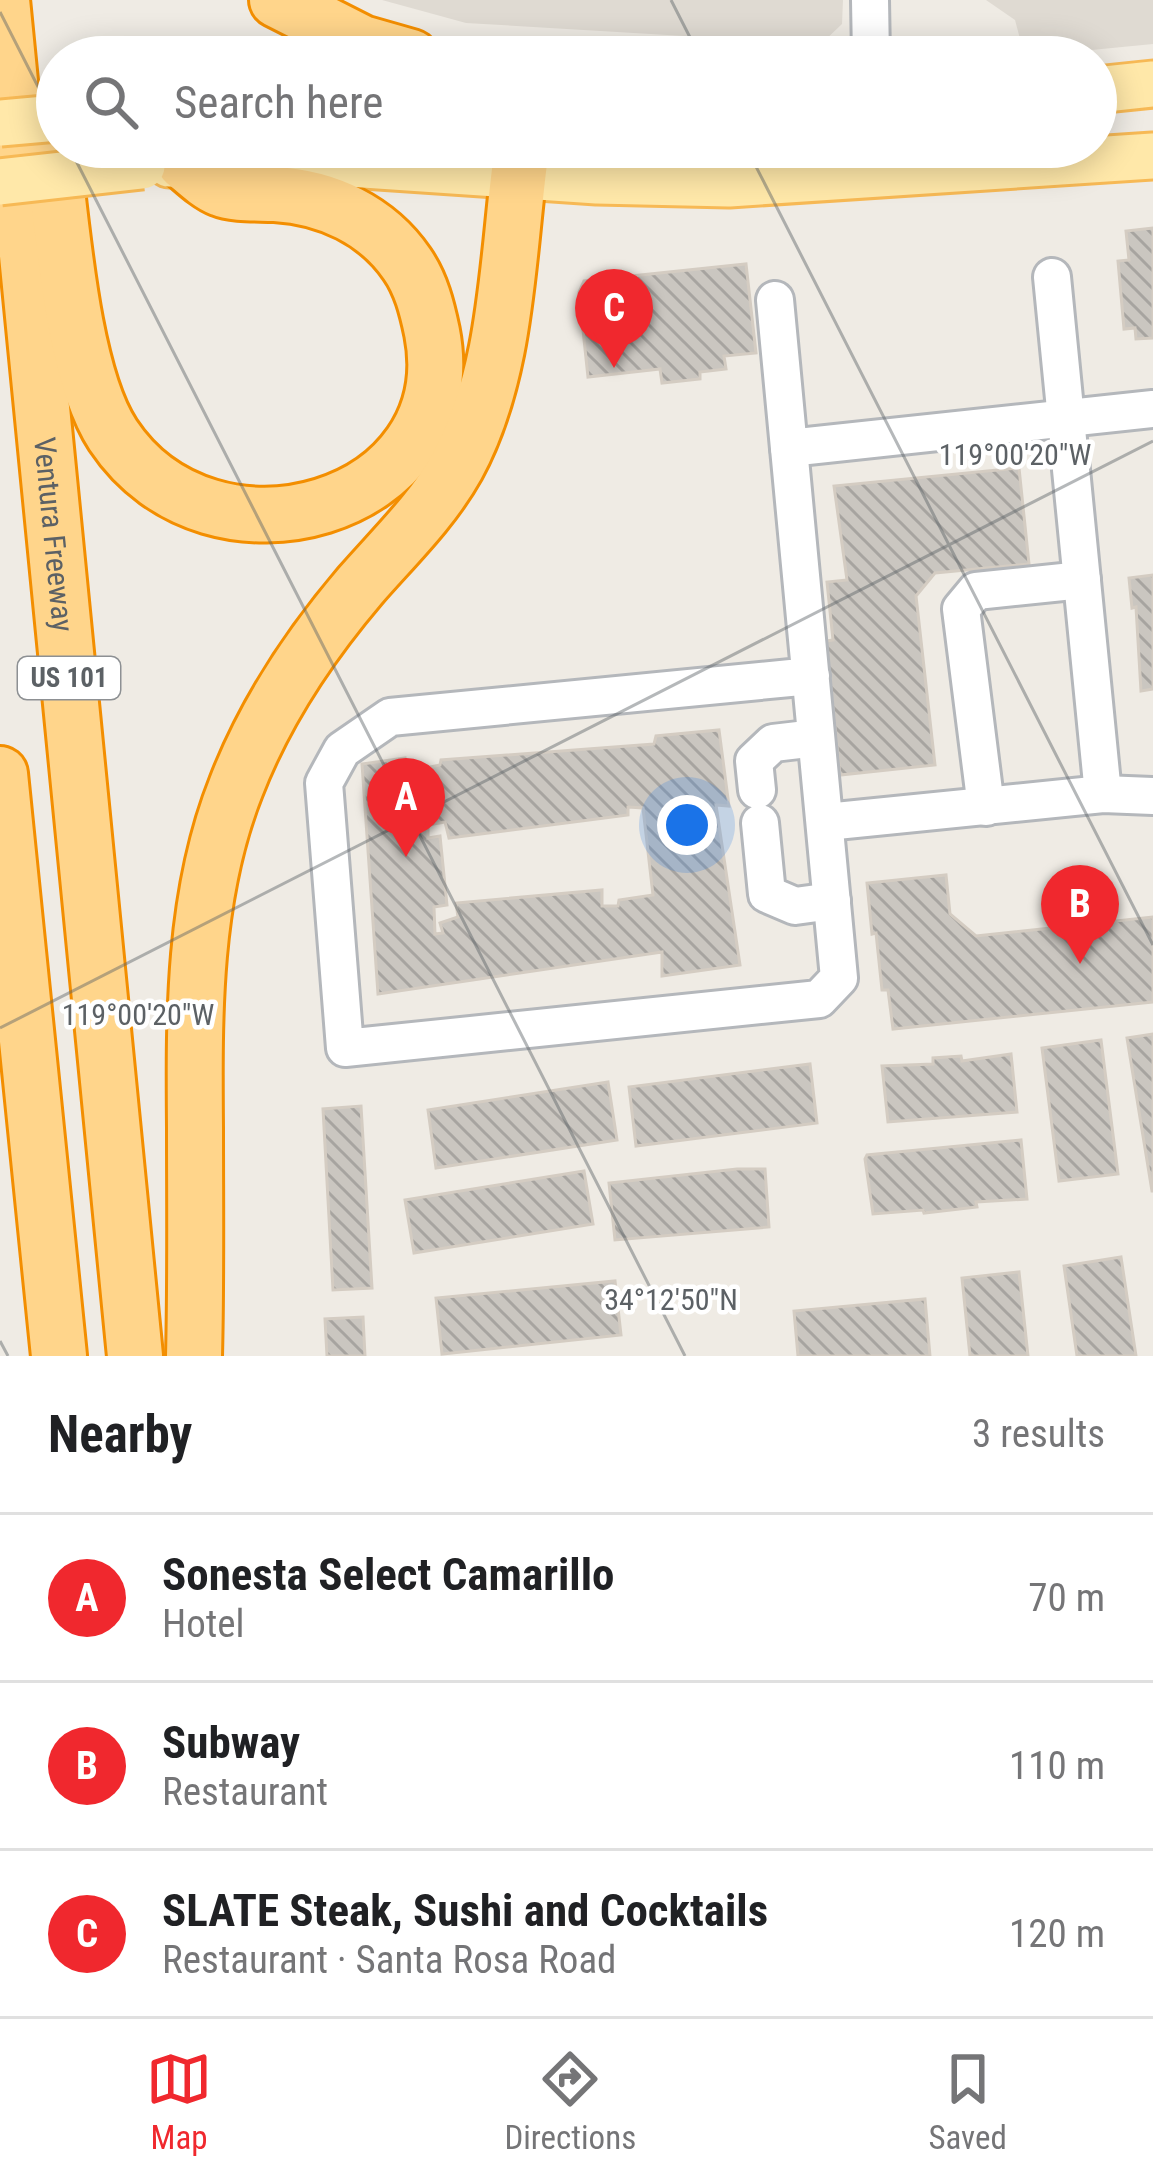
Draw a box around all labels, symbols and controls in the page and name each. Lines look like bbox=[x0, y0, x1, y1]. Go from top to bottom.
search box bbox=[36, 36, 1117, 168]
icon: search bbox=[78, 69, 144, 135]
text: Search here bbox=[174, 76, 383, 129]
pin: C bbox=[575, 269, 653, 368]
street label: Ventura Freeway bbox=[27, 436, 81, 633]
text: 119°00'20"W bbox=[939, 437, 1091, 472]
road number: US 101 bbox=[18, 657, 120, 699]
pin: A bbox=[367, 758, 445, 857]
your location bbox=[657, 795, 717, 855]
pin: B bbox=[1041, 865, 1119, 964]
text: 119°00'20"W bbox=[62, 997, 214, 1032]
text: 34°12'50"N bbox=[604, 1282, 738, 1317]
text: Nearby bbox=[48, 1405, 192, 1464]
text: 3 results bbox=[972, 1411, 1105, 1457]
text: Sonesta Select Camarillo bbox=[162, 1548, 614, 1601]
text: A bbox=[75, 1575, 99, 1621]
text: 70 m bbox=[1028, 1575, 1105, 1621]
text: Hotel bbox=[162, 1601, 245, 1647]
text: Subway bbox=[162, 1716, 300, 1769]
text: B bbox=[76, 1743, 98, 1789]
text: 110 m bbox=[1009, 1743, 1105, 1789]
text: Restaurant bbox=[162, 1769, 328, 1815]
text: SLATE Steak, Sushi and Cocktails bbox=[162, 1884, 768, 1937]
text: C bbox=[76, 1911, 98, 1957]
text: 120 m bbox=[1009, 1911, 1105, 1957]
text: Restaurant · Santa Rosa Road bbox=[162, 1937, 616, 1983]
tab: Map bbox=[146, 2046, 212, 2157]
tab: Directions bbox=[504, 2046, 636, 2157]
tab: Saved bbox=[928, 2046, 1007, 2157]

